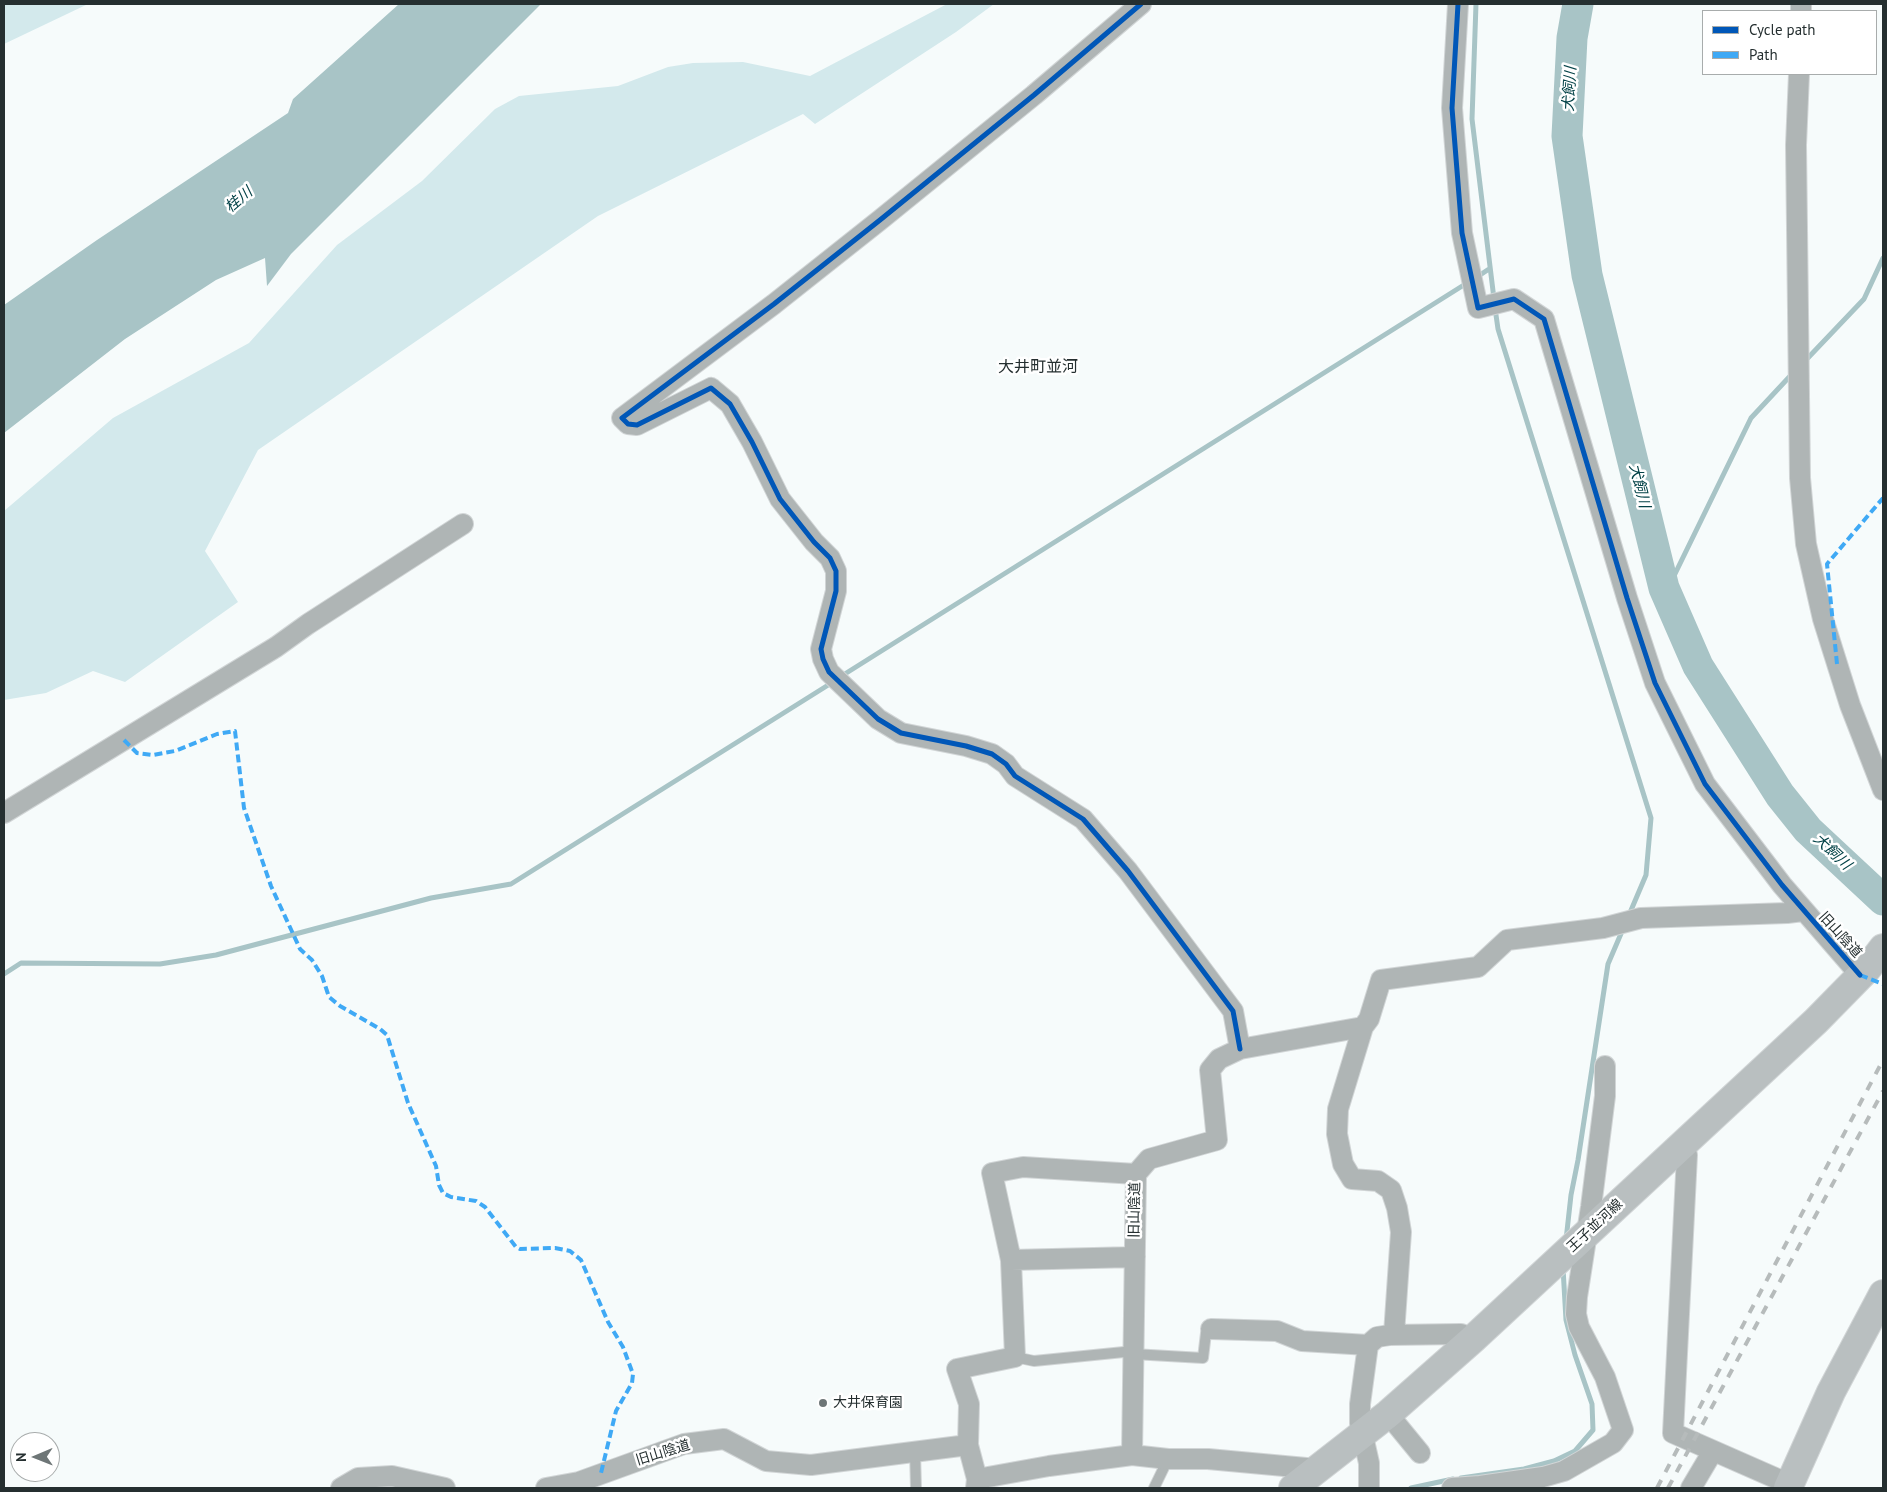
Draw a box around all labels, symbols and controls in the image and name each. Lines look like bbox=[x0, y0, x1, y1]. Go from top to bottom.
legend bbox=[1702, 10, 1877, 75]
text: Cycle path bbox=[1749, 20, 1815, 39]
text: Path bbox=[1749, 45, 1778, 64]
water label: 犬飼川 bbox=[1560, 66, 1580, 112]
water label: 桂川 bbox=[222, 183, 256, 217]
district label: 大井町並河 bbox=[998, 357, 1078, 377]
water label: 犬飼川 bbox=[1625, 462, 1653, 510]
water label: 犬飼川 bbox=[1809, 830, 1855, 874]
street label: 旧山陰道 bbox=[1815, 909, 1865, 961]
street label: 旧山陰道 bbox=[1126, 1182, 1144, 1238]
street label: 王子並河線 bbox=[1564, 1196, 1626, 1256]
place label: 大井保育園 bbox=[833, 1395, 903, 1411]
marker: 大井保育園 bbox=[817, 1397, 829, 1409]
north arrow bbox=[10, 1432, 60, 1482]
street label: 旧山陰道 bbox=[634, 1437, 692, 1469]
text: N bbox=[12, 1452, 30, 1462]

